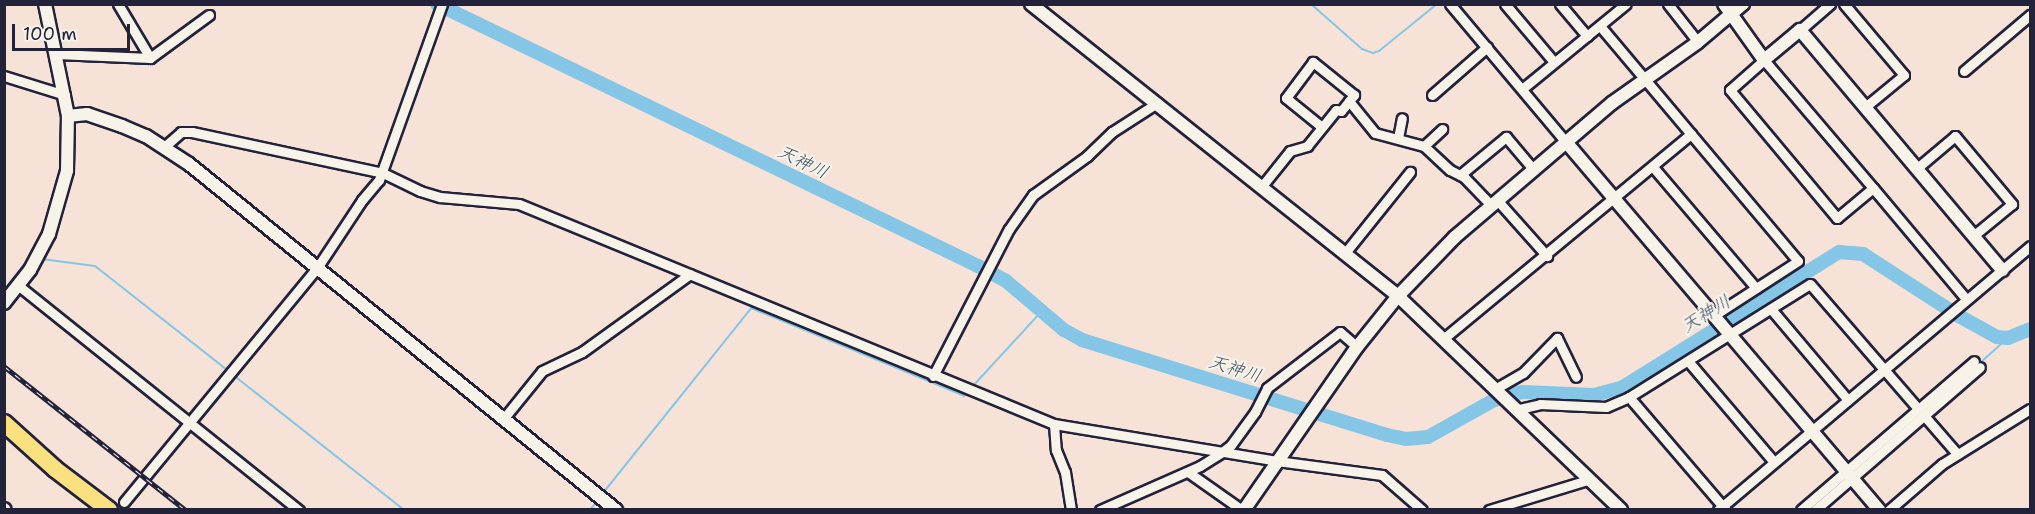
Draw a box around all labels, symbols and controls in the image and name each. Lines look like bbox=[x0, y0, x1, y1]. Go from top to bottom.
scale bar bbox=[15, 12, 134, 50]
text: 100 m bbox=[23, 22, 77, 46]
water label: 天神川 bbox=[774, 140, 832, 184]
water label: 天神川 bbox=[1677, 291, 1735, 337]
water label: 天神川 bbox=[1206, 351, 1264, 387]

